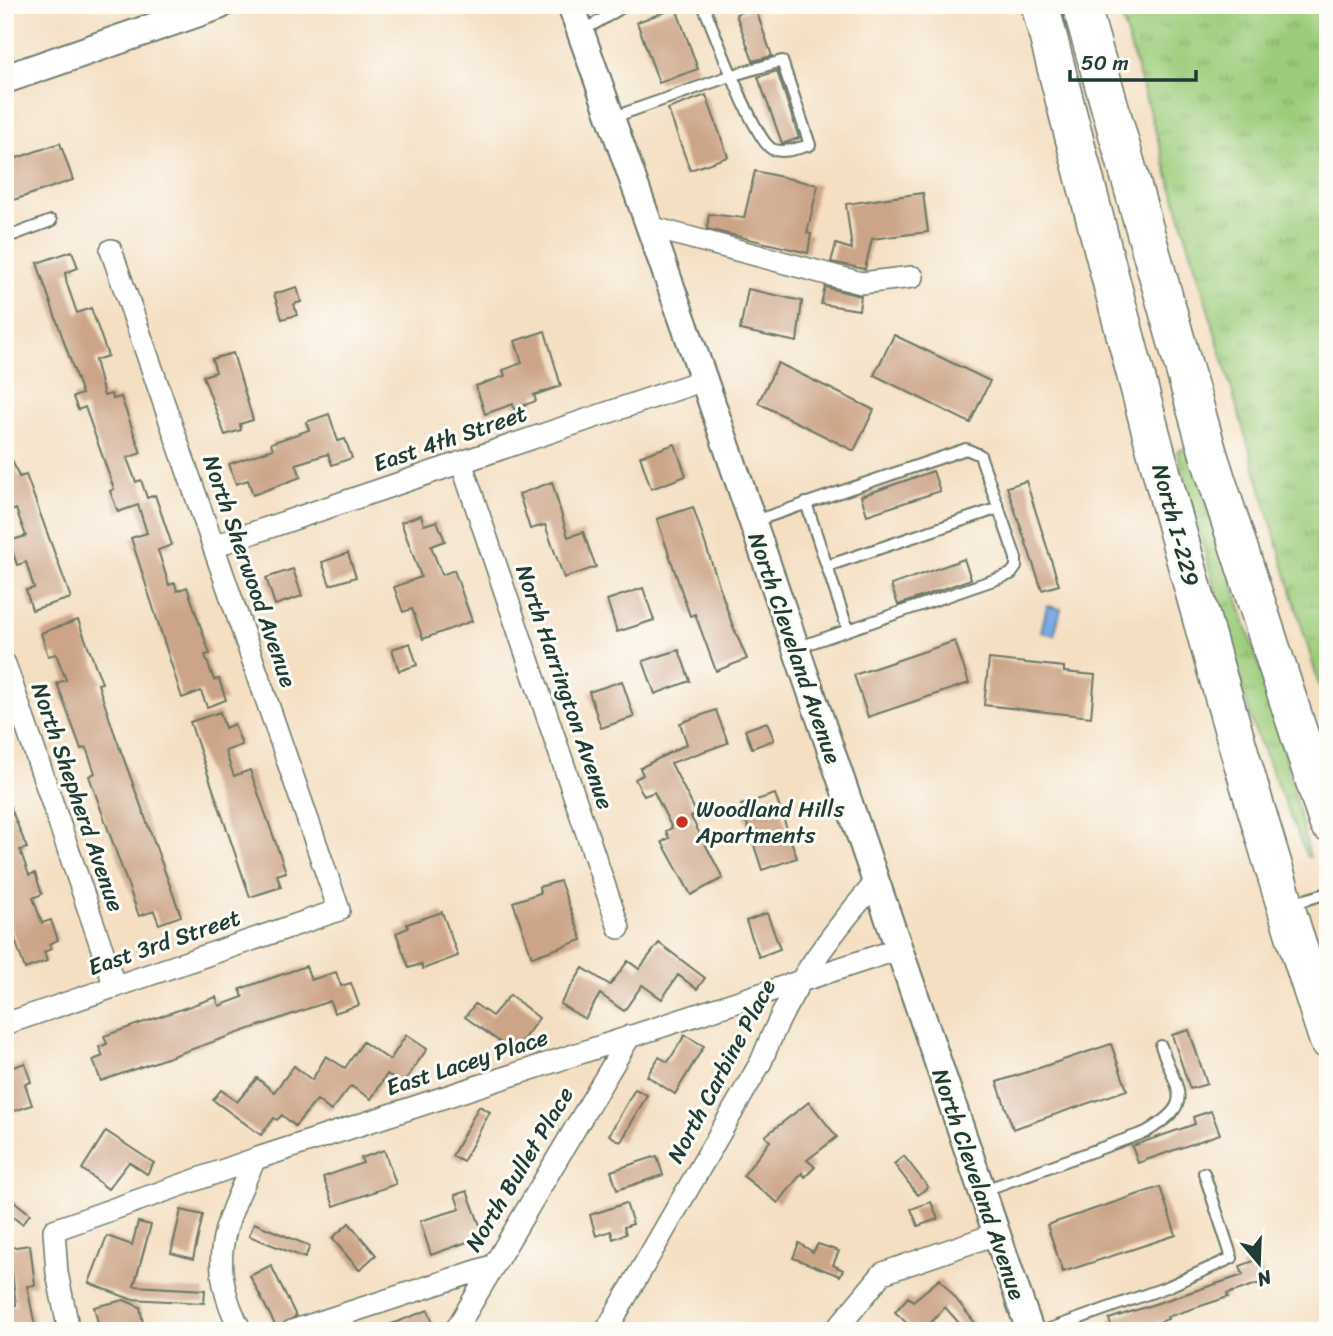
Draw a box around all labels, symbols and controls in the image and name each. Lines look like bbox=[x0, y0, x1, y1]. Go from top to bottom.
scale bar bbox=[1070, 38, 1196, 82]
text: 50 m bbox=[1081, 44, 1129, 82]
street label: East 4th Street bbox=[368, 393, 533, 484]
street label: North Sherwood Avenue bbox=[191, 449, 309, 693]
street label: North I-229 bbox=[1139, 459, 1212, 591]
street label: North Cleveland Avenue bbox=[736, 527, 853, 769]
street label: North Harrington Avenue bbox=[503, 559, 626, 815]
street label: North Shepherd Avenue bbox=[19, 677, 136, 918]
place label: Woodland Hills Apartments bbox=[695, 789, 845, 856]
marker: Woodland Hills Apartments bbox=[674, 814, 690, 830]
street label: East 3rd Street bbox=[82, 897, 246, 988]
street label: North Carbine Place bbox=[655, 972, 787, 1171]
street label: East Lacey Place bbox=[381, 1017, 554, 1108]
street label: North Cleveland Avenue bbox=[920, 1063, 1037, 1305]
street label: North Bullet Place bbox=[454, 1078, 585, 1260]
north arrow bbox=[1224, 1228, 1294, 1298]
text: N bbox=[1252, 1261, 1277, 1297]

